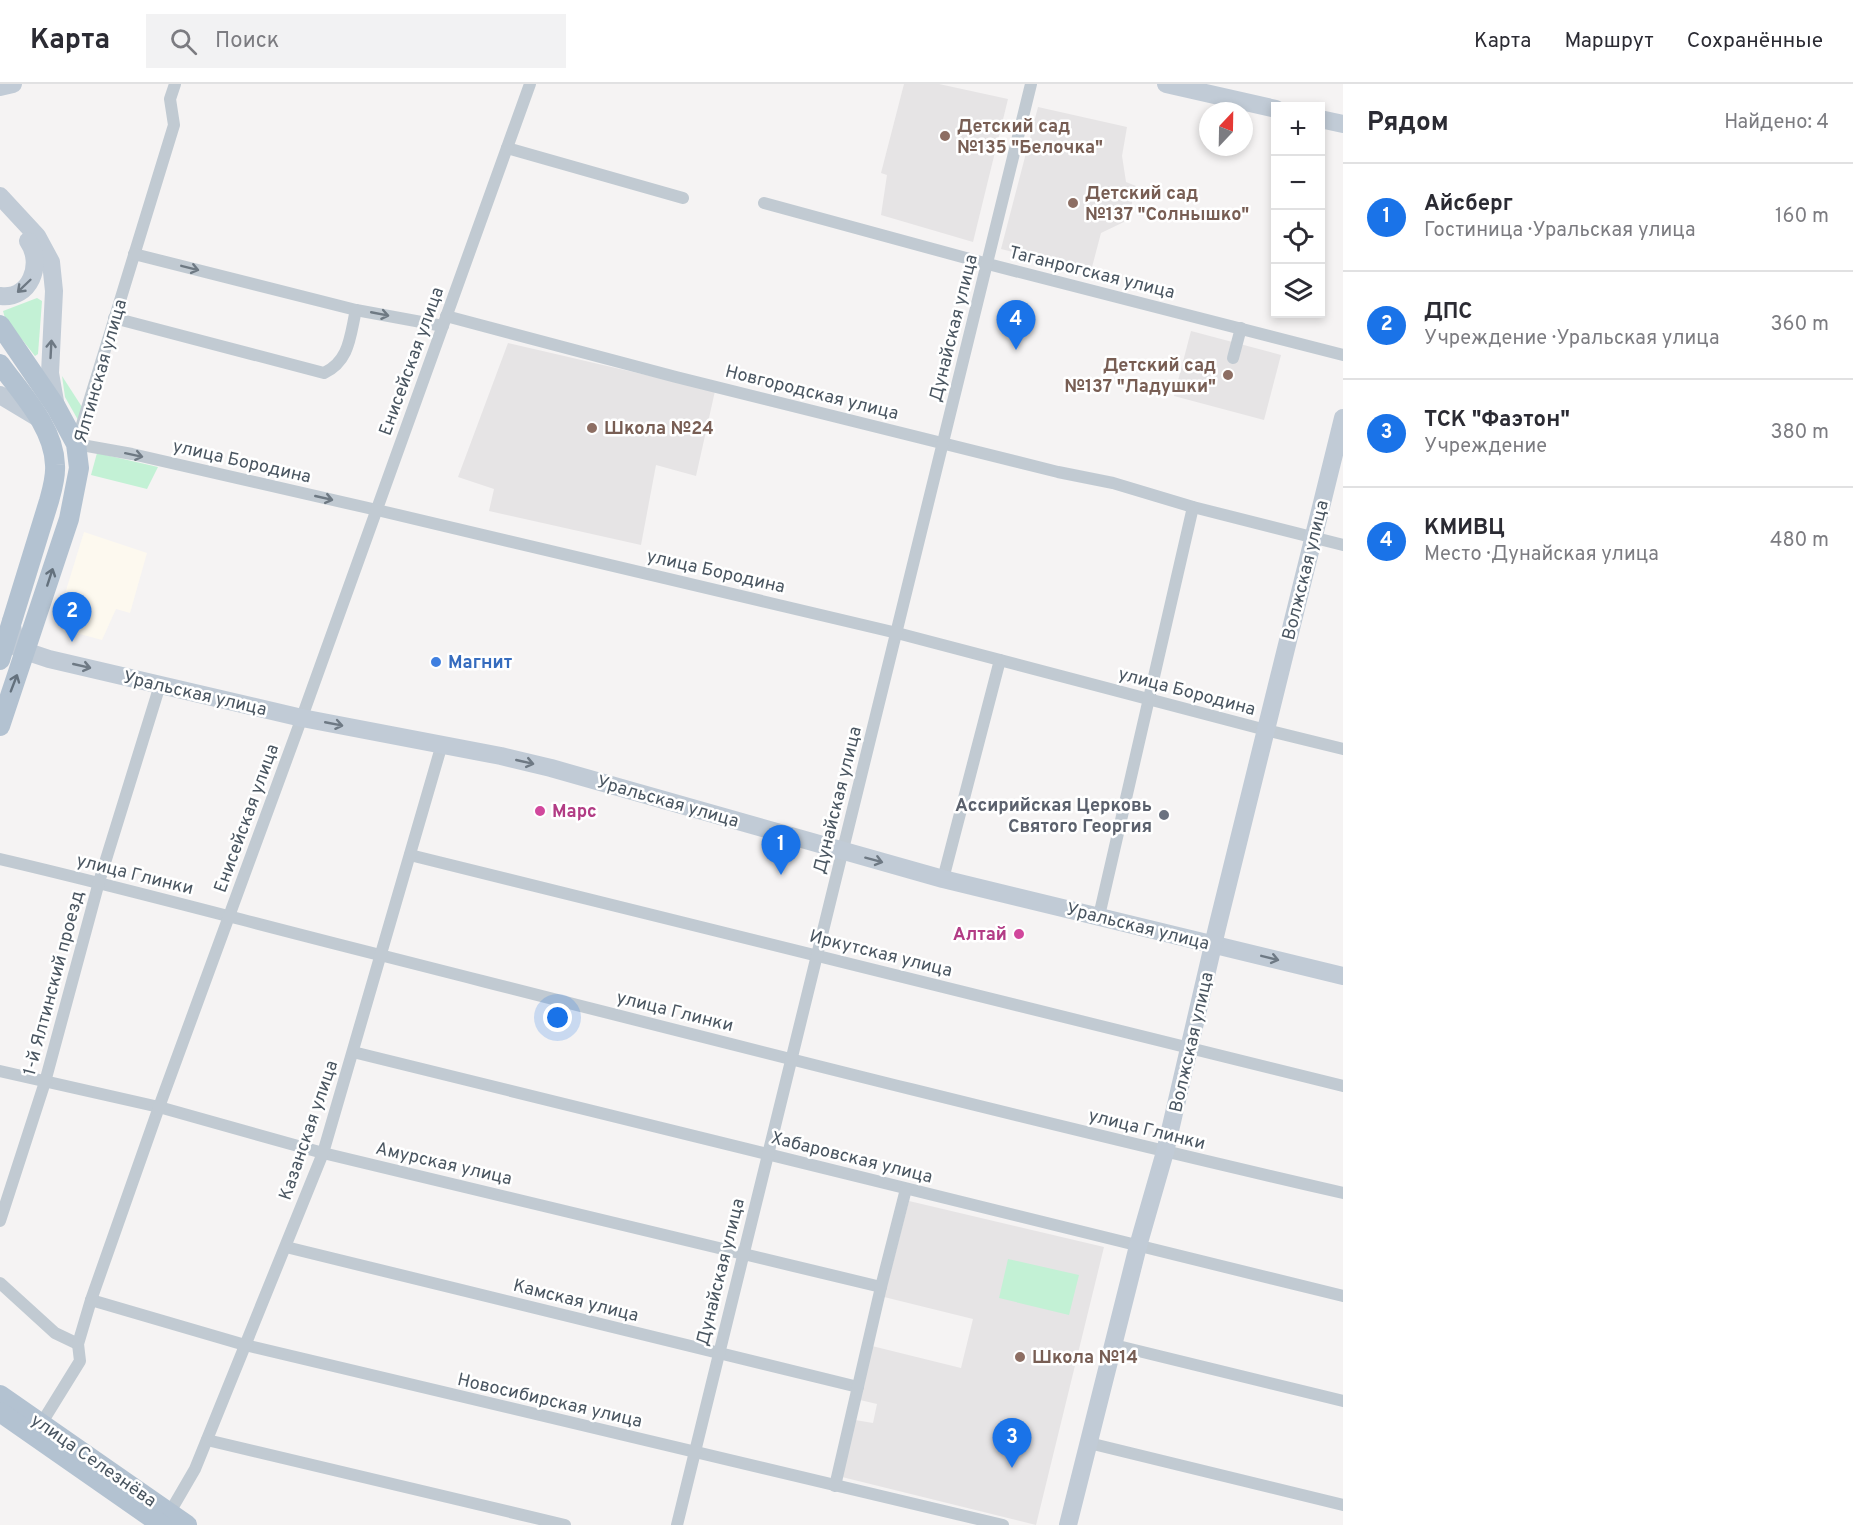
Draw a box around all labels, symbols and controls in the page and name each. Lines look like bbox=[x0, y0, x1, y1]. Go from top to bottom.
search box bbox=[146, 14, 566, 68]
text: Карта bbox=[30, 23, 110, 59]
icon: search bbox=[167, 25, 200, 58]
text: Поиск bbox=[215, 28, 279, 55]
text: Карта bbox=[1474, 28, 1531, 55]
text: Маршрут bbox=[1564, 28, 1654, 55]
text: Сохранённые bbox=[1687, 28, 1823, 55]
north arrow bbox=[1199, 102, 1253, 156]
map controls bbox=[1271, 102, 1325, 318]
button: + bbox=[1271, 102, 1325, 156]
text: Рядом bbox=[1367, 107, 1449, 140]
text: Найдено: 4 bbox=[1724, 110, 1829, 136]
place label: Детский сад №135 "Белочка" bbox=[957, 116, 1103, 160]
marker: Детский сад №135 "Белочка" bbox=[938, 129, 952, 143]
button: − bbox=[1271, 156, 1325, 210]
place label: Детский сад №137 "Солнышко" bbox=[1085, 183, 1249, 227]
text: Айсберг bbox=[1424, 191, 1513, 218]
marker: Детский сад №137 "Солнышко" bbox=[1066, 196, 1080, 210]
text: 1 bbox=[1383, 204, 1391, 230]
text: 160 m bbox=[1775, 204, 1829, 230]
button: locate bbox=[1271, 210, 1325, 264]
text: Гостиница · Уральская улица bbox=[1424, 218, 1696, 244]
street label: Таганрогская улица bbox=[1006, 242, 1177, 305]
street label: Дунайская улица bbox=[925, 252, 984, 404]
one-way arrow bbox=[181, 263, 200, 275]
button: layers bbox=[1271, 264, 1325, 318]
one-way arrow bbox=[17, 278, 32, 293]
street label: Енисейская улица bbox=[375, 284, 450, 439]
street label: Ялтинская улица bbox=[70, 297, 133, 446]
text: ДПС bbox=[1424, 299, 1472, 326]
pin: 4 bbox=[996, 300, 1036, 350]
one-way arrow bbox=[370, 309, 389, 320]
text: 2 bbox=[1380, 312, 1393, 338]
text: 360 m bbox=[1771, 312, 1829, 338]
text: Учреждение · Уральская улица bbox=[1424, 326, 1719, 352]
one-way arrow bbox=[46, 339, 57, 359]
place label: Детский сад №137 "Ладушки" bbox=[1064, 355, 1216, 399]
street label: Новгородская улица bbox=[722, 361, 901, 426]
marker: Детский сад №137 "Ладушки" bbox=[1221, 368, 1235, 382]
text: ТСК "Фаэтон" bbox=[1424, 407, 1570, 434]
place label: Школа №24 bbox=[604, 418, 714, 441]
text: 3 bbox=[1381, 420, 1393, 446]
text: 380 m bbox=[1770, 420, 1829, 446]
marker: Школа №24 bbox=[585, 421, 599, 435]
text: Учреждение bbox=[1424, 434, 1547, 460]
street label: улица Бородина bbox=[170, 435, 313, 490]
one-way arrow bbox=[123, 450, 143, 461]
one-way arrow bbox=[314, 492, 333, 504]
street label: Волжская улица bbox=[1278, 498, 1335, 643]
text: КМИВЦ bbox=[1424, 515, 1505, 542]
text: 4 bbox=[1380, 528, 1393, 554]
text: 480 m bbox=[1770, 528, 1829, 554]
text: Место · Дунайская улица bbox=[1424, 542, 1659, 568]
street label: улица Бородина bbox=[644, 545, 787, 600]
one-way arrow bbox=[45, 568, 56, 587]
pin: 2 bbox=[52, 592, 92, 642]
place label: Магнит bbox=[448, 652, 513, 675]
marker: Магнит bbox=[429, 655, 443, 669]
one-way arrow bbox=[73, 661, 92, 673]
street label: улица Бородина bbox=[1115, 663, 1258, 722]
street label: Уральская улица bbox=[121, 667, 269, 722]
one-way arrow bbox=[9, 674, 20, 693]
one-way arrow bbox=[324, 719, 343, 730]
street label: Дунайская улица bbox=[809, 724, 868, 876]
street label: Енисейская улица bbox=[210, 741, 285, 896]
one-way arrow bbox=[515, 756, 534, 768]
street label: Уральская улица bbox=[594, 771, 741, 834]
place label: Ассирийская Церковь Святого Георгия bbox=[955, 795, 1152, 839]
place label: Марс bbox=[552, 801, 597, 824]
marker: Марс bbox=[533, 804, 547, 818]
marker: Ассирийская Церковь Святого Георгия bbox=[1157, 808, 1171, 822]
pin: 1 bbox=[762, 826, 800, 875]
street label: улица Глинки bbox=[74, 850, 196, 901]
one-way arrow bbox=[865, 855, 884, 866]
street label: 1-й Ялтинский проезд bbox=[19, 888, 90, 1078]
street label: Уральская улица bbox=[1064, 899, 1212, 956]
place label: Алтай bbox=[953, 924, 1007, 947]
street label: Иркутская улица bbox=[807, 926, 954, 983]
marker: Алтай bbox=[1012, 927, 1026, 941]
one-way arrow bbox=[1260, 953, 1279, 965]
street label: Волжская улица bbox=[1165, 970, 1220, 1115]
street label: улица Глинки bbox=[614, 987, 736, 1038]
your location bbox=[543, 1003, 572, 1032]
street label: Казанская улица bbox=[275, 1058, 344, 1203]
street label: улица Глинки bbox=[1086, 1105, 1208, 1156]
street label: Хабаровская улица bbox=[769, 1127, 935, 1190]
street label: Амурская улица bbox=[373, 1138, 514, 1191]
street label: Дунайская улица bbox=[692, 1196, 751, 1348]
street label: Камская улица bbox=[510, 1275, 641, 1328]
place label: Школа №14 bbox=[1032, 1347, 1138, 1370]
marker: Школа №14 bbox=[1013, 1350, 1027, 1364]
street label: Новосибирская улица bbox=[455, 1369, 644, 1434]
street label: улица Селезнёва bbox=[26, 1409, 160, 1513]
pin: 3 bbox=[992, 1418, 1032, 1468]

